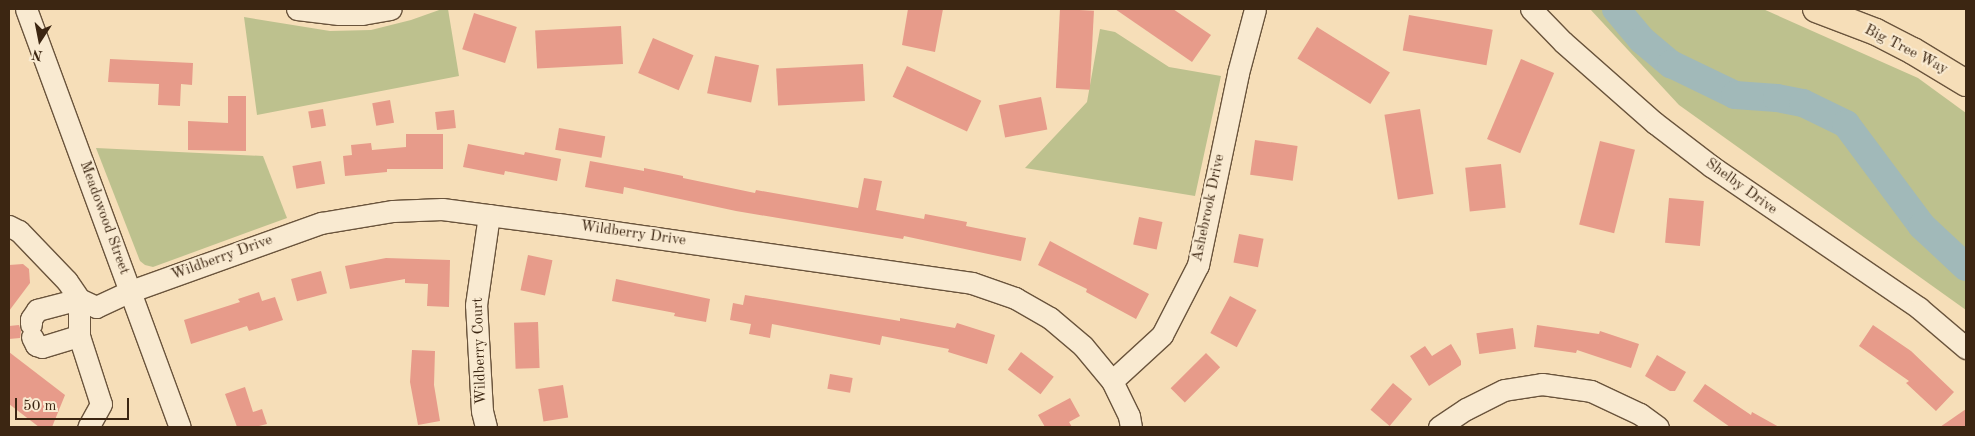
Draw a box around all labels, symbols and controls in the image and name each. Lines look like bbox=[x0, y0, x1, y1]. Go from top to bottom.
north arrow bbox=[15, 15, 65, 65]
street label: Big Tree Way bbox=[1861, 21, 1951, 79]
text: N bbox=[31, 47, 44, 63]
street label: Ashebrook Drive bbox=[1189, 152, 1229, 264]
street label: Shelby Drive bbox=[1702, 155, 1780, 219]
street label: Meadowood Street bbox=[75, 159, 133, 277]
street label: Wildberry Drive bbox=[579, 218, 687, 250]
street label: Wildberry Drive bbox=[169, 231, 275, 285]
street label: Wildberry Court bbox=[469, 297, 491, 405]
scale bar bbox=[18, 388, 131, 420]
text: 50 m bbox=[23, 399, 57, 414]

